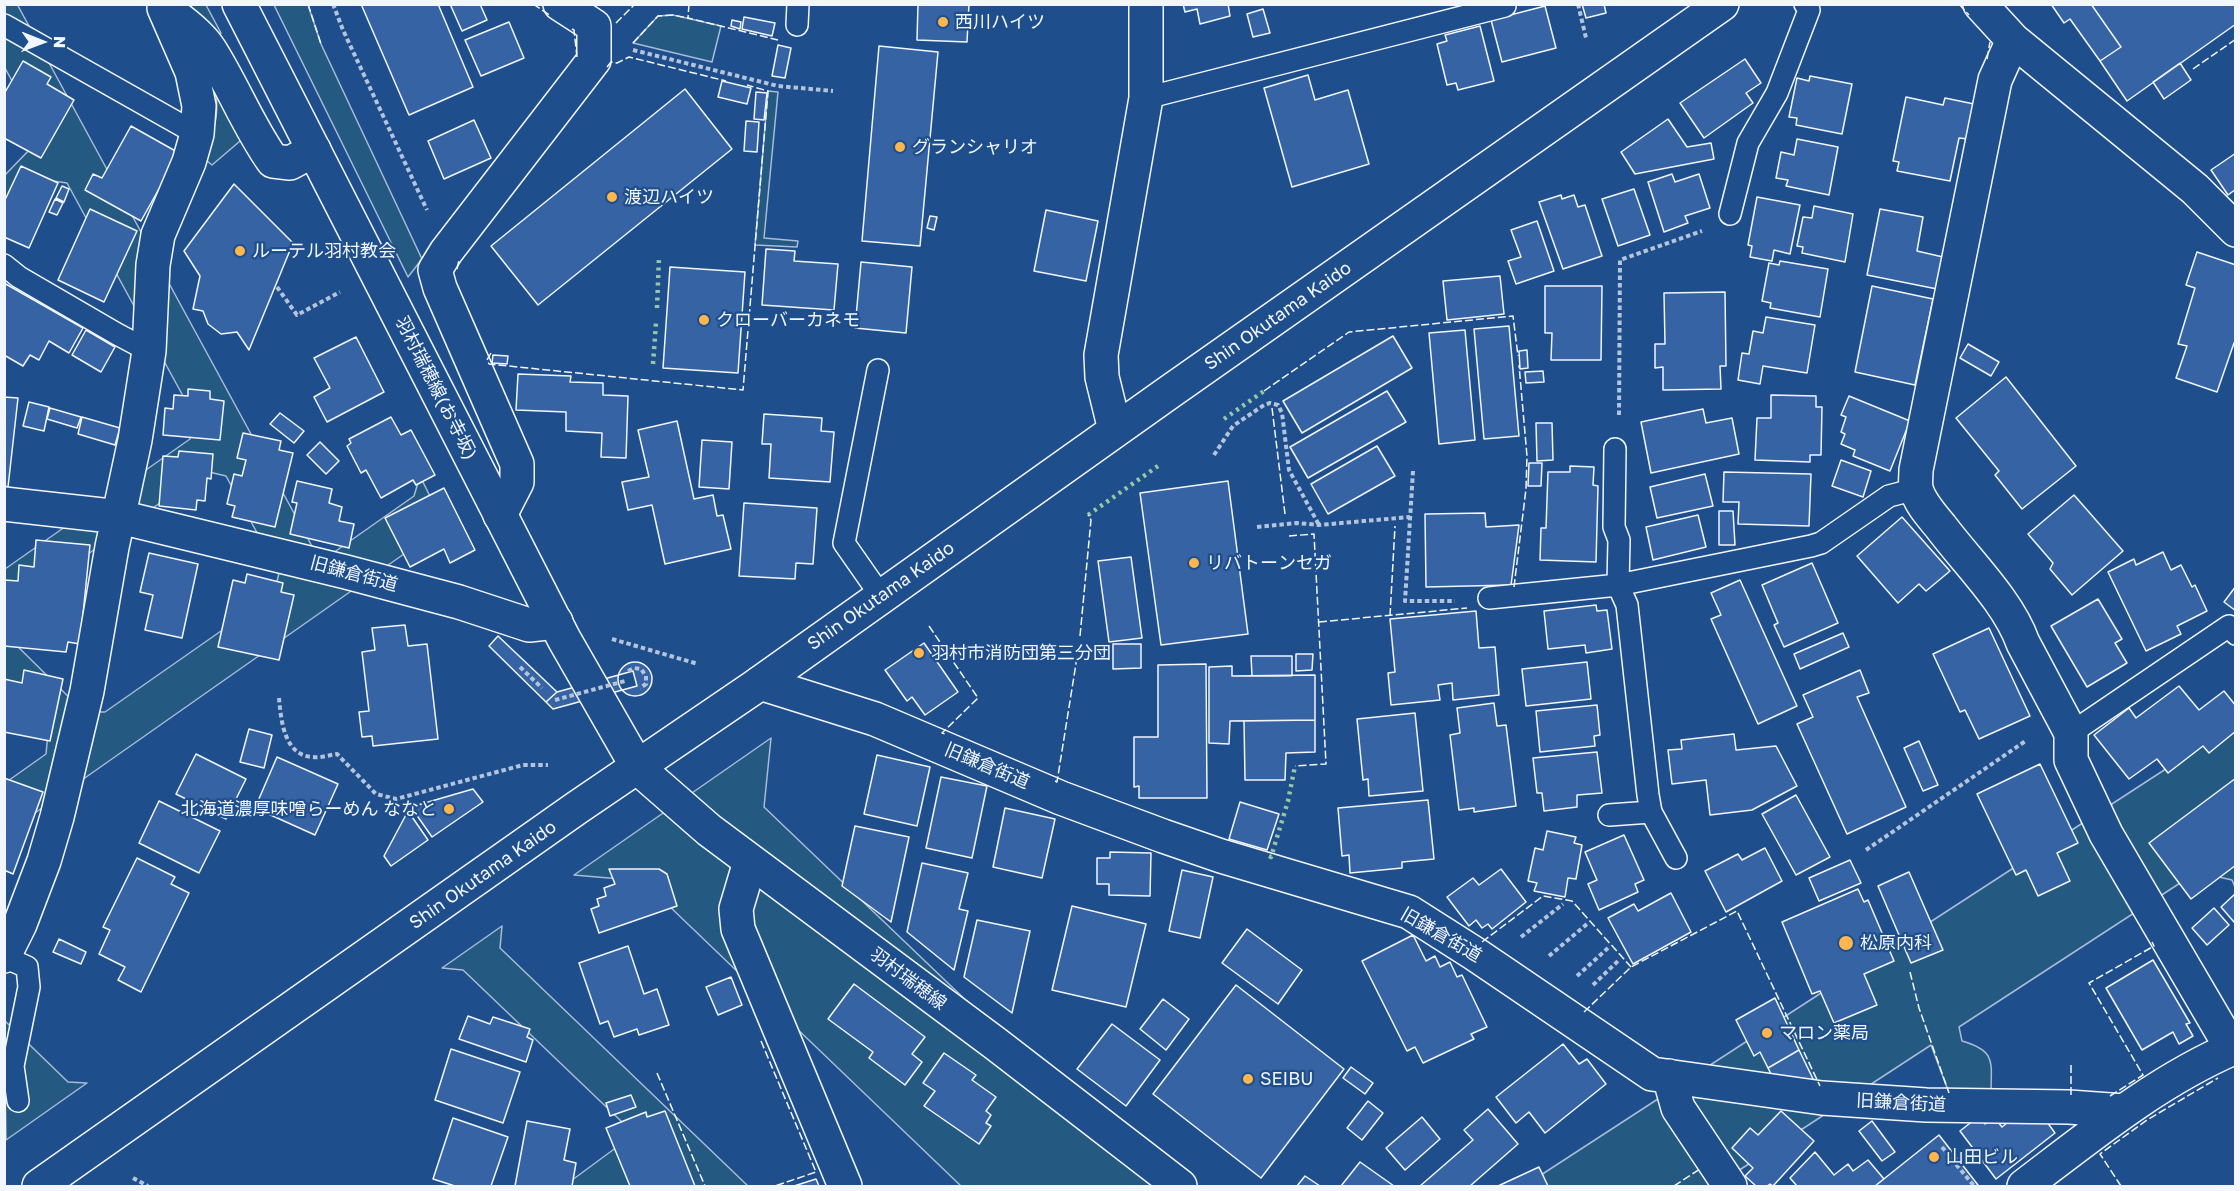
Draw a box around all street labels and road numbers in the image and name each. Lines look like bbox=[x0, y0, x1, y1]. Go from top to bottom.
street label: Shin Okutama Kaido bbox=[1200, 257, 1356, 375]
street label: 羽村瑞穂線(お寺坂) bbox=[391, 313, 481, 463]
street label: Shin Okutama Kaido bbox=[803, 537, 959, 655]
street label: 旧鎌倉街道 bbox=[308, 552, 400, 596]
street label: 旧鎌倉街道 bbox=[941, 738, 1033, 794]
street label: Shin Okutama Kaido bbox=[405, 816, 561, 934]
street label: 旧鎌倉街道 bbox=[1397, 903, 1485, 967]
street label: 羽村瑞穂線 bbox=[866, 943, 950, 1015]
street label: 旧鎌倉街道 bbox=[1855, 1090, 1947, 1116]

